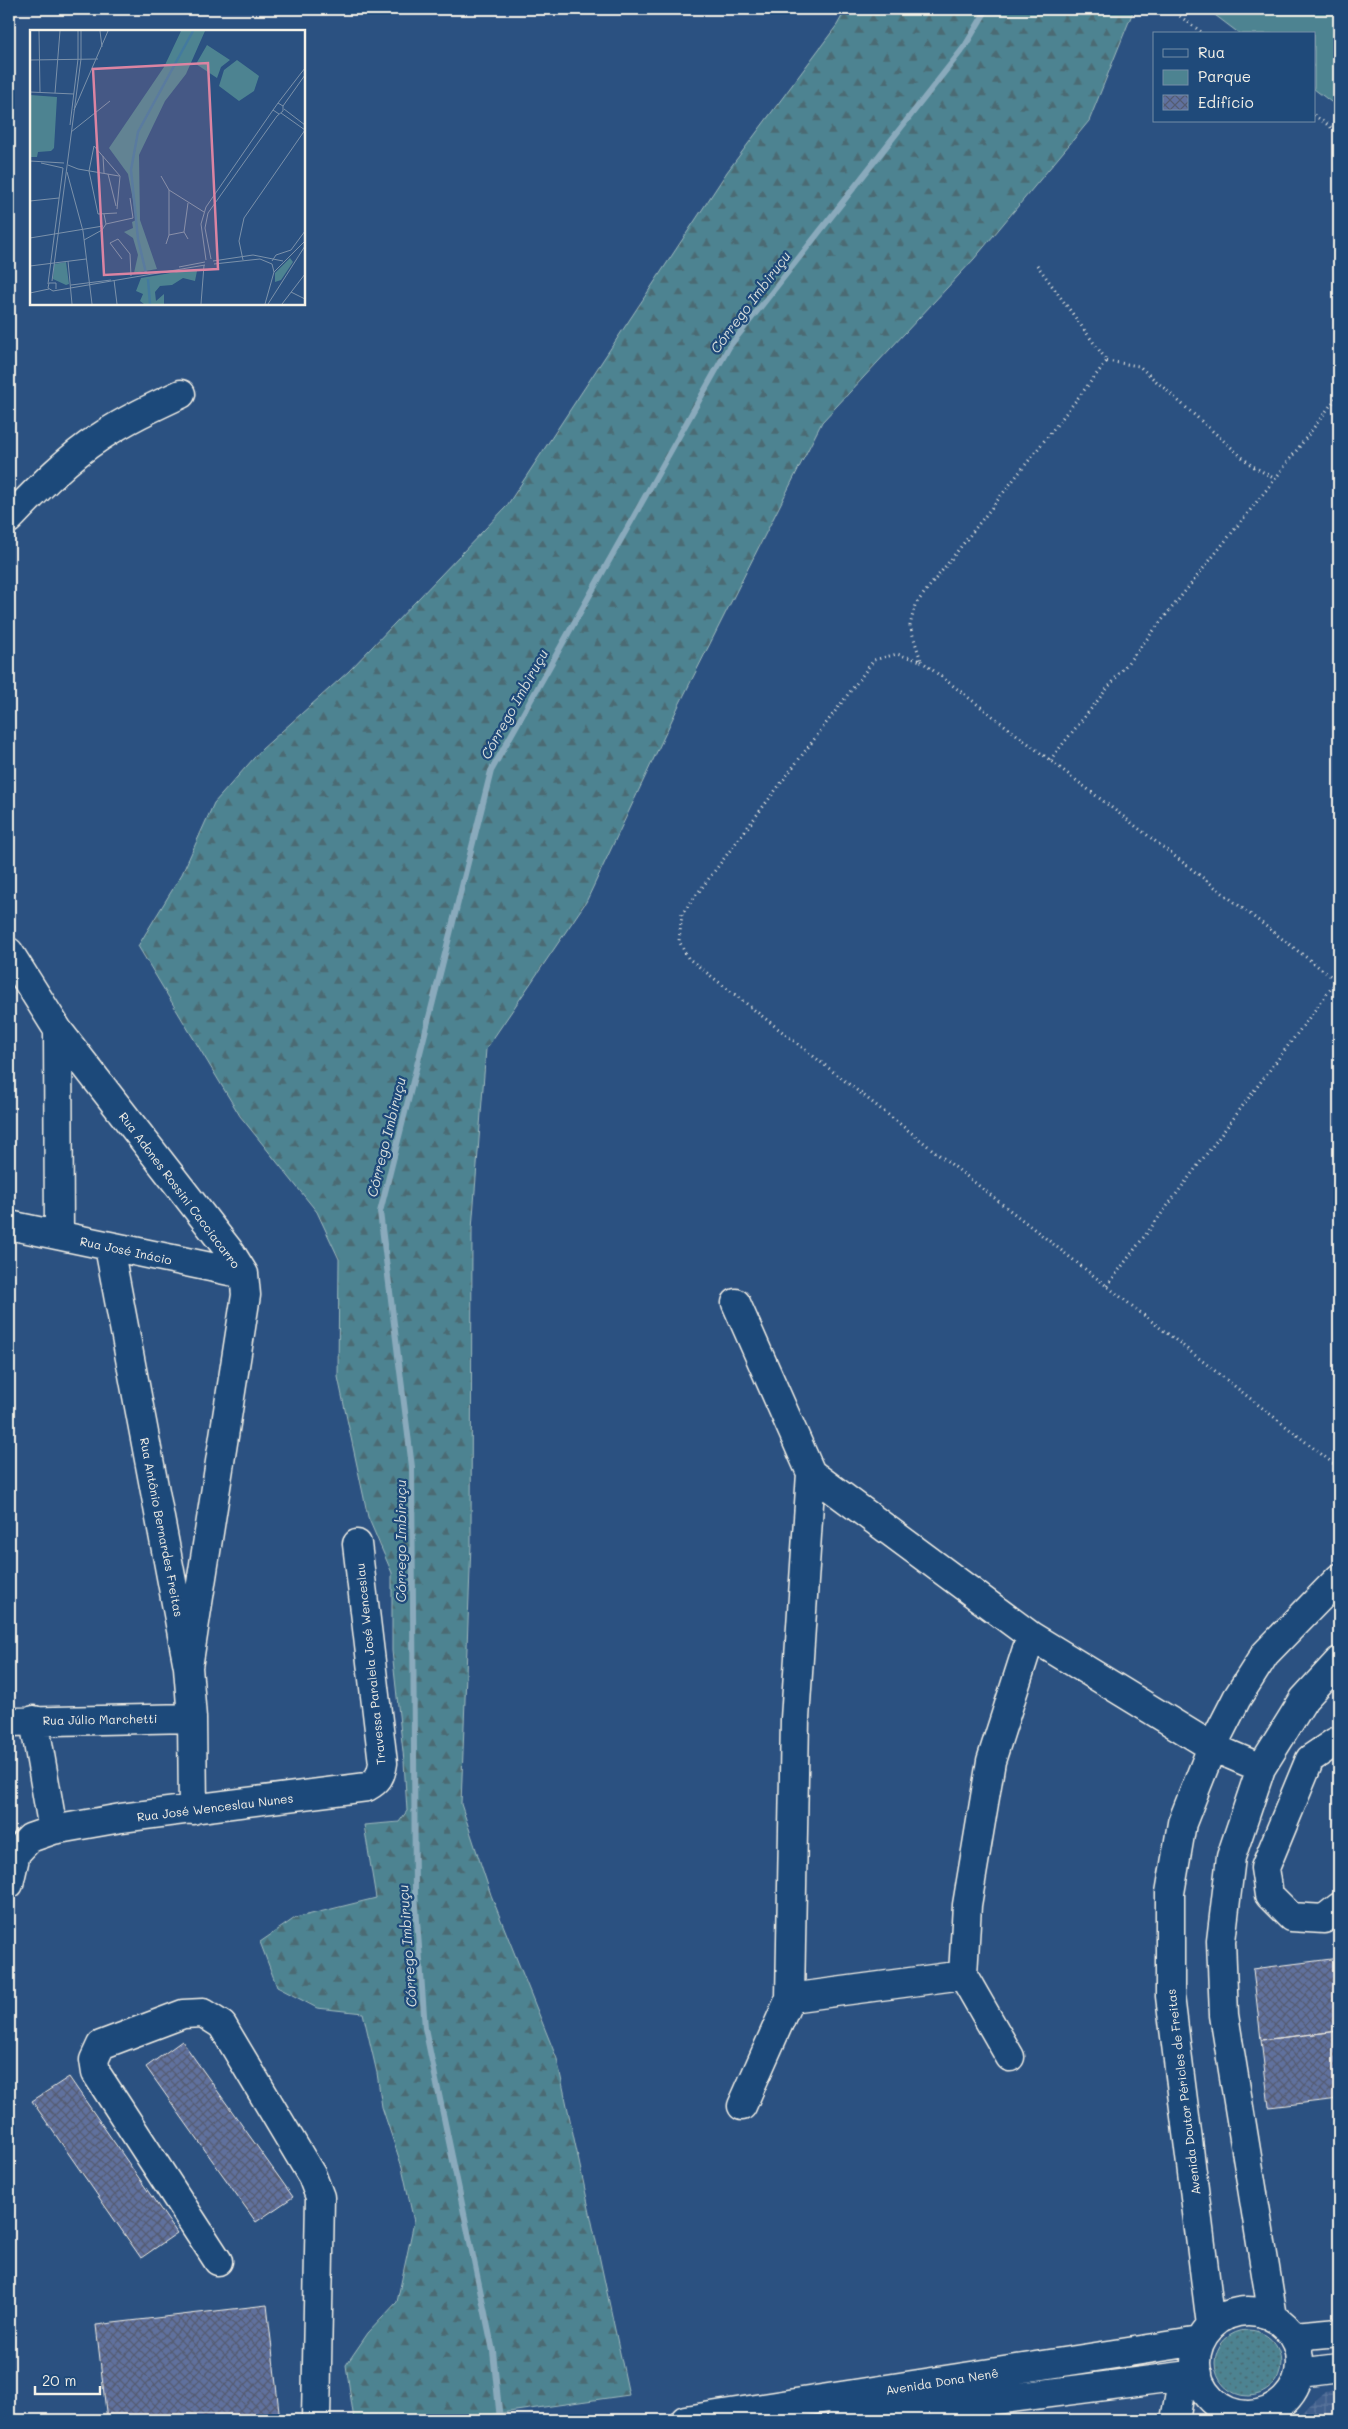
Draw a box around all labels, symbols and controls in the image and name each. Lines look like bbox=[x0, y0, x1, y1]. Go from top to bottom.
inset map bbox=[30, 30, 305, 305]
legend bbox=[1153, 32, 1316, 122]
text: Rua bbox=[1198, 42, 1225, 62]
text: Parque bbox=[1198, 66, 1251, 86]
text: Edifício bbox=[1198, 92, 1254, 112]
water label: Córrego Imbiruçu bbox=[705, 247, 795, 357]
water label: Córrego Imbiruçu bbox=[476, 646, 552, 762]
water label: Córrego Imbiruçu bbox=[362, 1075, 410, 1199]
street label: Rua Adones Rossini Cacciacarro bbox=[116, 1109, 244, 1271]
street label: Rua José Inácio bbox=[79, 1232, 173, 1268]
street label: Rua Antônio Bernardes Freitas bbox=[137, 1436, 187, 1618]
water label: Córrego Imbiruçu bbox=[391, 1480, 410, 1603]
street label: Travessa Paralela José Wenceslau bbox=[351, 1562, 389, 1766]
street label: Rua Júlio Marchetti bbox=[42, 1710, 158, 1728]
street label: Rua José Wenceslau Nunes bbox=[136, 1789, 294, 1825]
water label: Córrego Imbiruçu bbox=[393, 1884, 421, 2008]
street label: Avenida Doutor Péricles de Freitas bbox=[1162, 1988, 1204, 2196]
scale bar bbox=[35, 2364, 100, 2396]
street label: Avenida Dona Nenê bbox=[885, 2364, 999, 2398]
text: 20 m bbox=[42, 2370, 76, 2390]

